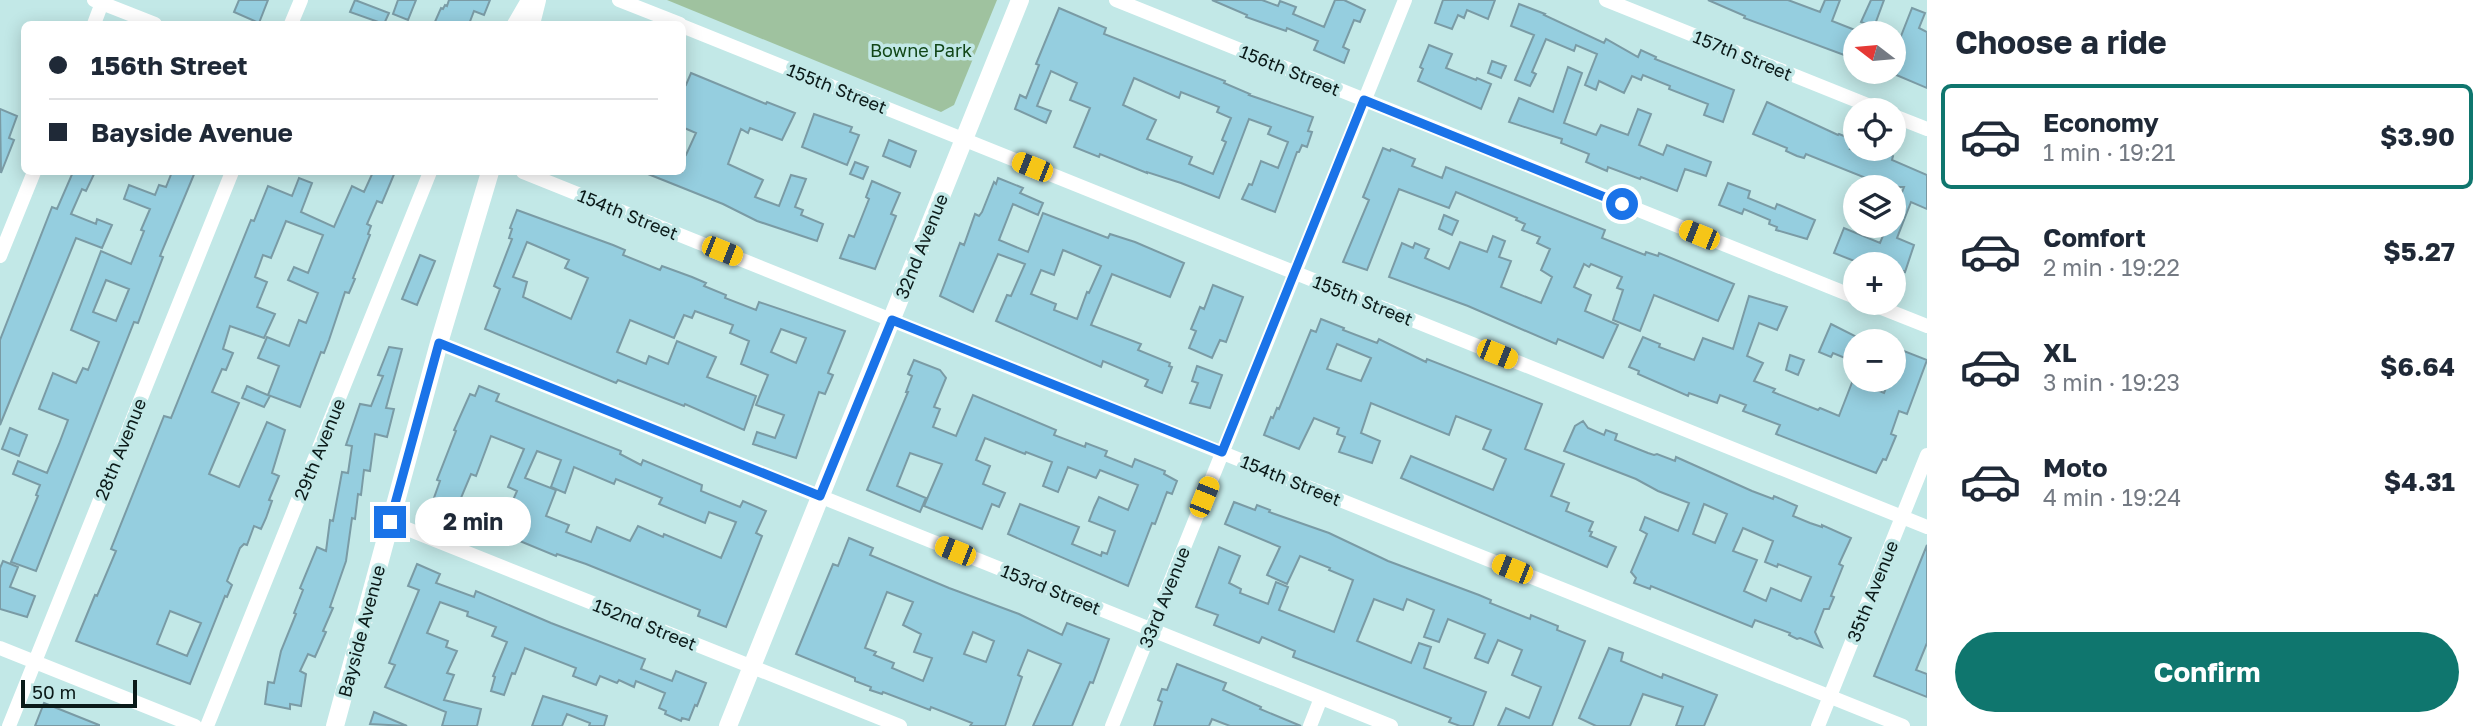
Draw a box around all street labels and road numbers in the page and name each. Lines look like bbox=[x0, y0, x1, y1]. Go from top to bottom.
street label: 157th Street bbox=[1690, 25, 1796, 85]
street label: 156th Street bbox=[1237, 40, 1343, 100]
street label: 155th Street bbox=[784, 58, 890, 118]
street label: 154th Street bbox=[575, 184, 681, 244]
street label: 32nd Avenue bbox=[890, 190, 952, 302]
street label: 155th Street bbox=[1310, 270, 1416, 330]
street label: 28th Avenue bbox=[90, 395, 150, 503]
street label: 29th Avenue bbox=[289, 395, 349, 503]
street label: 154th Street bbox=[1238, 450, 1344, 510]
street label: 35th Avenue bbox=[1842, 537, 1902, 645]
street label: 33rd Avenue bbox=[1134, 543, 1194, 651]
street label: 153rd Street bbox=[998, 559, 1104, 619]
street label: Bayside Avenue bbox=[333, 563, 389, 699]
street label: 152nd Street bbox=[590, 593, 700, 655]

